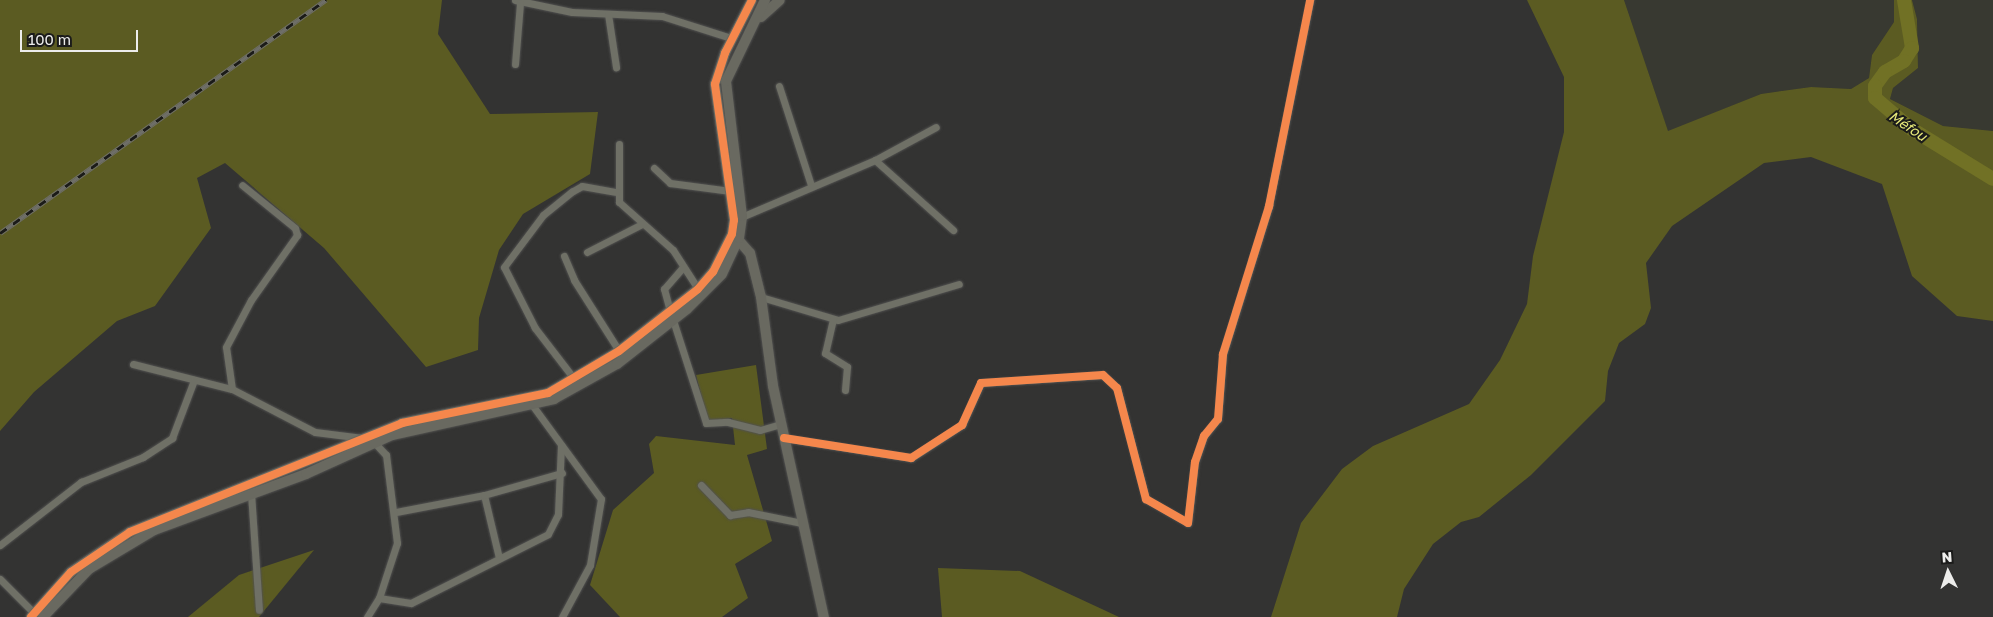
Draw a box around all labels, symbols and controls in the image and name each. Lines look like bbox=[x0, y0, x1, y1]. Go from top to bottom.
scale bar bbox=[22, 20, 140, 52]
text: 100 m bbox=[28, 30, 71, 48]
water label: Méfou bbox=[1886, 107, 1930, 145]
north arrow bbox=[1923, 547, 1973, 597]
text: N bbox=[1941, 548, 1953, 565]

